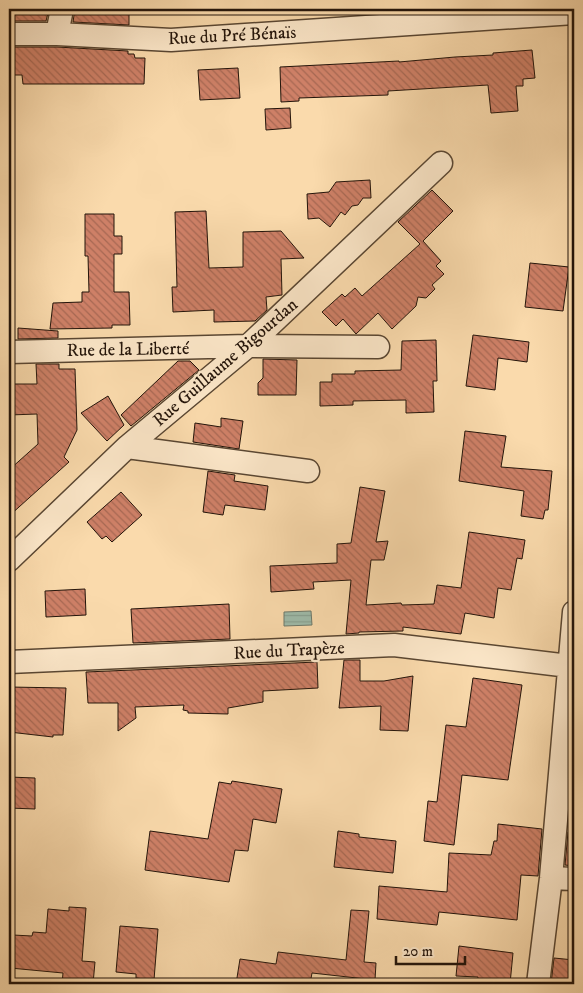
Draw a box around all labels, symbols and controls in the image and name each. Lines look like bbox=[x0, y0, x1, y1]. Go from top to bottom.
street label: Rue du Pré Bénaïs bbox=[167, 22, 297, 50]
street label: Rue Guillaume Bigourdan bbox=[149, 293, 303, 432]
street label: Rue de la Liberté bbox=[67, 338, 190, 362]
street label: Rue du Trapèze bbox=[233, 637, 345, 665]
scale bar bbox=[396, 933, 464, 965]
text: 20 m bbox=[403, 942, 433, 961]

